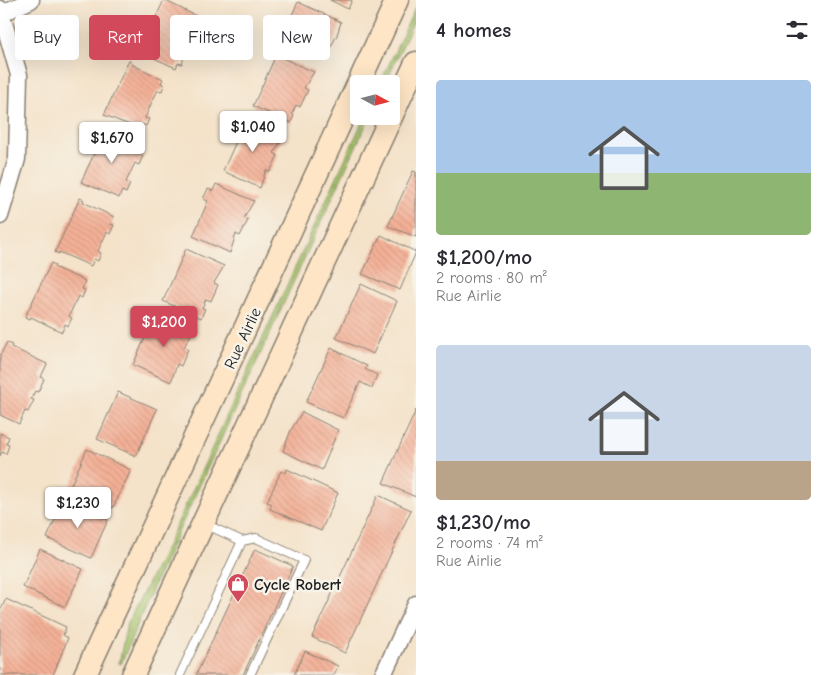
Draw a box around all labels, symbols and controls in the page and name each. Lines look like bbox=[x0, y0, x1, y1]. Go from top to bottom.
chip: Buy bbox=[15, 15, 79, 60]
chip: Rent bbox=[89, 15, 160, 60]
chip: Filters bbox=[170, 15, 253, 60]
chip: New bbox=[263, 15, 330, 60]
icon: filters bbox=[783, 16, 811, 44]
text: 4 homes bbox=[436, 18, 511, 42]
north arrow bbox=[350, 75, 400, 125]
map controls bbox=[350, 75, 400, 125]
pin: $1,040 bbox=[212, 110, 294, 153]
icon: home bbox=[579, 113, 669, 203]
text: $1,040 bbox=[231, 118, 275, 136]
pin: $1,670 bbox=[71, 121, 153, 164]
text: $1,670 bbox=[90, 129, 134, 147]
text: $1,200/mo bbox=[436, 245, 532, 269]
text: 2 rooms · 80 m² bbox=[436, 269, 547, 287]
text: Rue Airlie bbox=[436, 287, 502, 305]
street label: Rue Airlie bbox=[221, 305, 265, 372]
pin: $1,200 bbox=[123, 306, 205, 348]
text: $1,200 bbox=[141, 313, 187, 331]
icon: home bbox=[579, 378, 669, 468]
pin: $1,230 bbox=[37, 486, 119, 529]
text: $1,230 bbox=[56, 494, 100, 512]
text: $1,230/mo bbox=[436, 510, 531, 534]
text: 2 rooms · 74 m² bbox=[436, 534, 543, 552]
text: Rue Airlie bbox=[436, 552, 502, 570]
shop icon: Cycle Robert bbox=[226, 572, 250, 603]
place label: Cycle Robert bbox=[254, 576, 342, 594]

